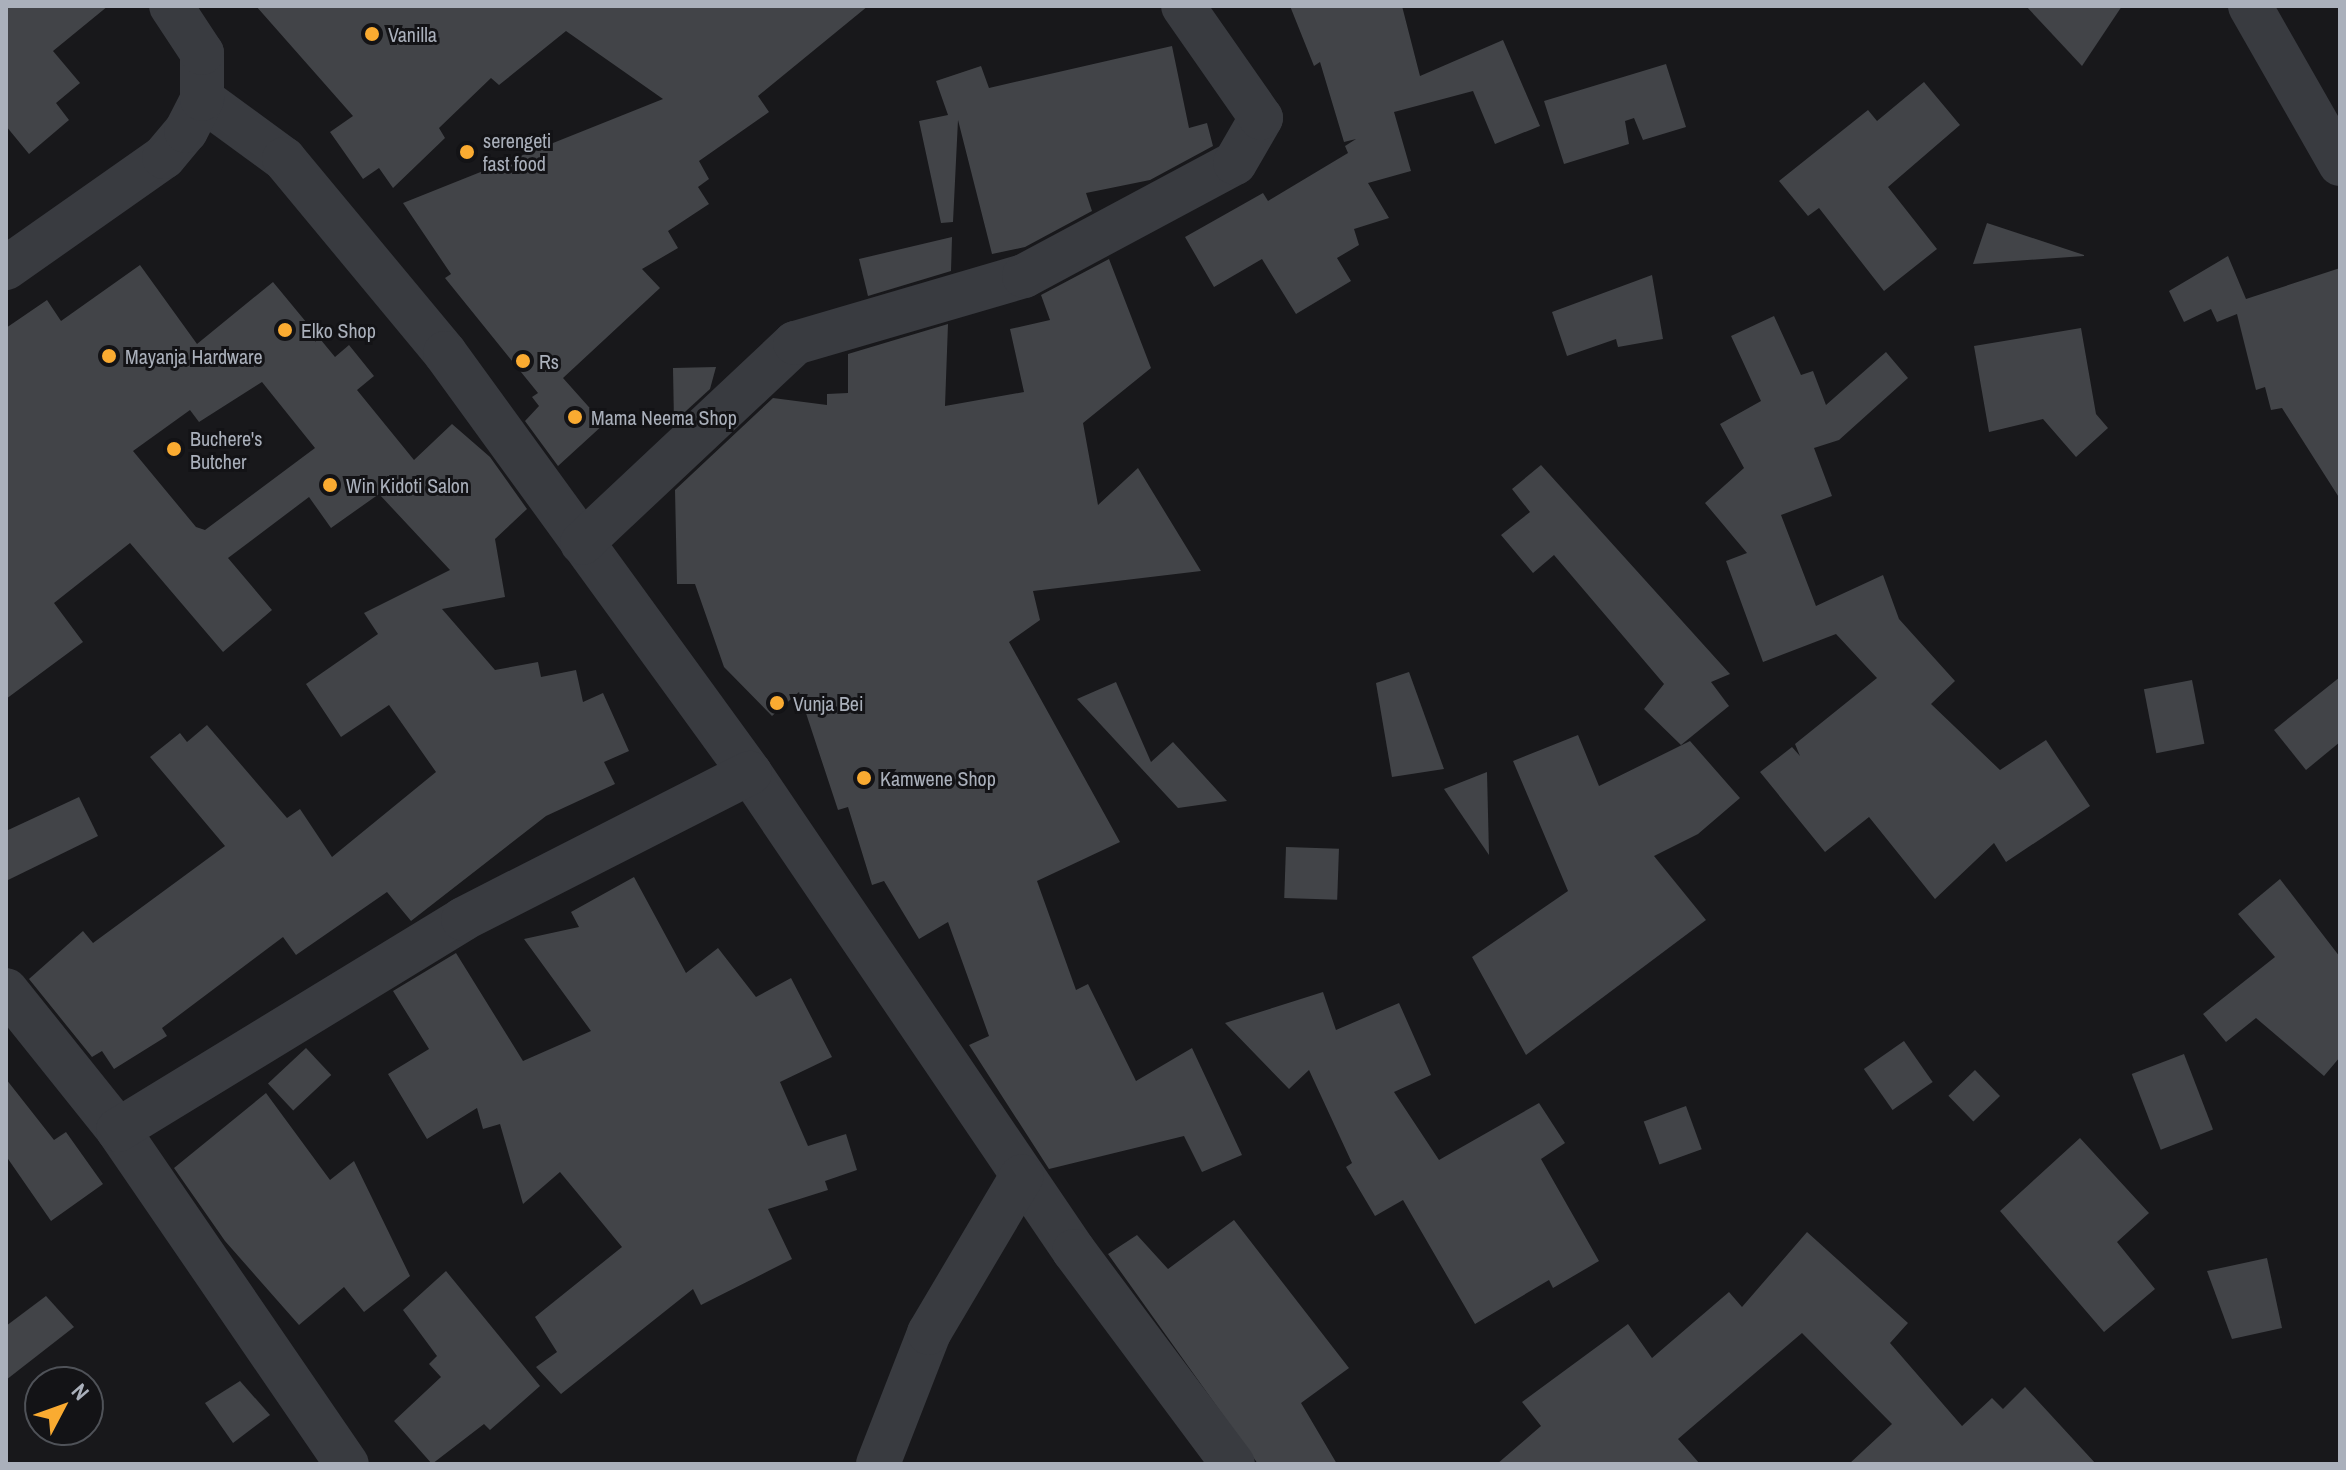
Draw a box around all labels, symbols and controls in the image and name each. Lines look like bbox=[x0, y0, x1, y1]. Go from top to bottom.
place label: Vanilla bbox=[388, 22, 437, 46]
marker: Vanilla bbox=[363, 25, 381, 43]
place label: serengeti fast food bbox=[483, 128, 551, 175]
marker: serengeti fast food bbox=[458, 143, 476, 161]
place label: Elko Shop bbox=[301, 318, 376, 342]
marker: Elko Shop bbox=[276, 321, 294, 339]
place label: Mayanja Hardware bbox=[125, 344, 263, 368]
marker: Mayanja Hardware bbox=[100, 347, 118, 365]
place label: Rs bbox=[539, 349, 559, 373]
marker: Rs bbox=[514, 352, 532, 370]
place label: Mama Neema Shop bbox=[591, 405, 737, 429]
marker: Mama Neema Shop bbox=[566, 408, 584, 426]
place label: Buchere's Butcher bbox=[190, 426, 262, 473]
marker: Buchere's Butcher bbox=[165, 440, 183, 458]
place label: Win Kidoti Salon bbox=[346, 473, 469, 497]
marker: Win Kidoti Salon bbox=[321, 476, 339, 494]
place label: Vunja Bei bbox=[793, 691, 864, 715]
marker: Vunja Bei bbox=[768, 694, 786, 712]
place label: Kamwene Shop bbox=[880, 766, 996, 790]
marker: Kamwene Shop bbox=[855, 769, 873, 787]
north arrow bbox=[24, 1366, 104, 1446]
text: N bbox=[65, 1377, 96, 1406]

